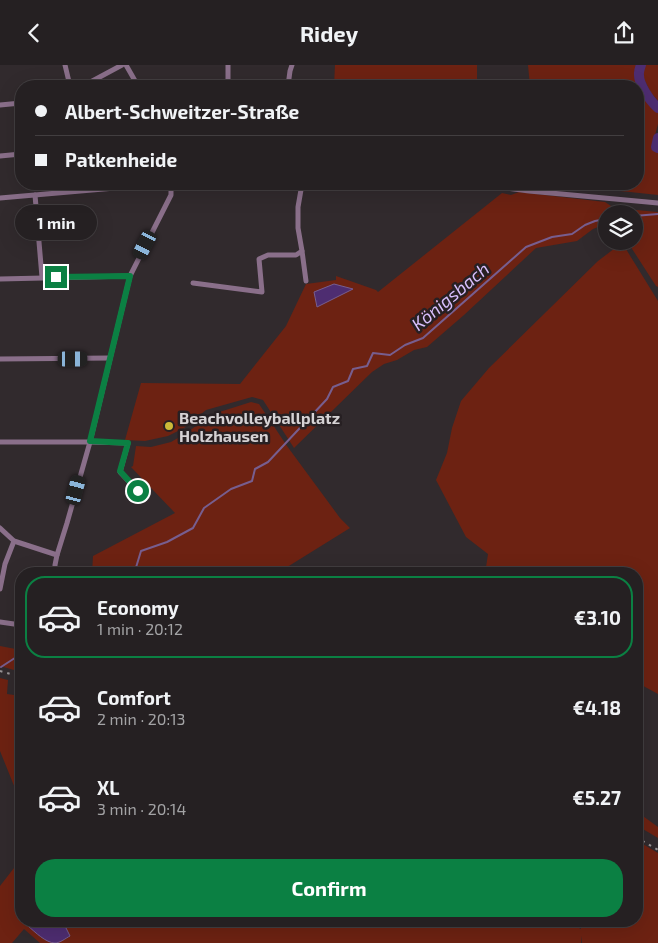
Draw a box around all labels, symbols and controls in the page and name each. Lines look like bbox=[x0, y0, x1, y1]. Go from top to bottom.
icon: back bbox=[20, 19, 48, 47]
icon: share bbox=[610, 19, 638, 47]
text: Ridey bbox=[300, 20, 358, 46]
text: Albert-Schweitzer-Straße bbox=[65, 100, 299, 123]
text: Patkenheide bbox=[65, 148, 177, 171]
callout: 1 min bbox=[15, 205, 97, 239]
map controls bbox=[598, 205, 643, 250]
button: layers bbox=[598, 205, 643, 250]
text: 1 min bbox=[37, 213, 75, 232]
car bbox=[131, 228, 158, 262]
water label: Königsbach bbox=[407, 257, 493, 335]
route end bbox=[45, 266, 67, 288]
car bbox=[58, 352, 88, 367]
place label: Beachvolleyballplatz Holzhausen bbox=[179, 408, 340, 445]
marker: Beachvolleyballplatz Holzhausen bbox=[163, 420, 175, 432]
car bbox=[64, 474, 87, 506]
route start bbox=[127, 480, 149, 502]
icon: car bbox=[37, 595, 82, 640]
text: Economy bbox=[97, 596, 179, 619]
text: €3.10 bbox=[574, 606, 621, 629]
text: 1 min · 20:12 bbox=[97, 619, 183, 638]
icon: car bbox=[37, 685, 82, 730]
text: Comfort bbox=[97, 686, 171, 709]
text: €4.18 bbox=[573, 696, 621, 719]
text: 2 min · 20:13 bbox=[97, 709, 185, 728]
icon: car bbox=[37, 775, 82, 820]
text: XL bbox=[97, 776, 119, 799]
text: €5.27 bbox=[573, 786, 621, 809]
text: 3 min · 20:14 bbox=[97, 799, 186, 818]
button: Confirm bbox=[35, 859, 623, 917]

